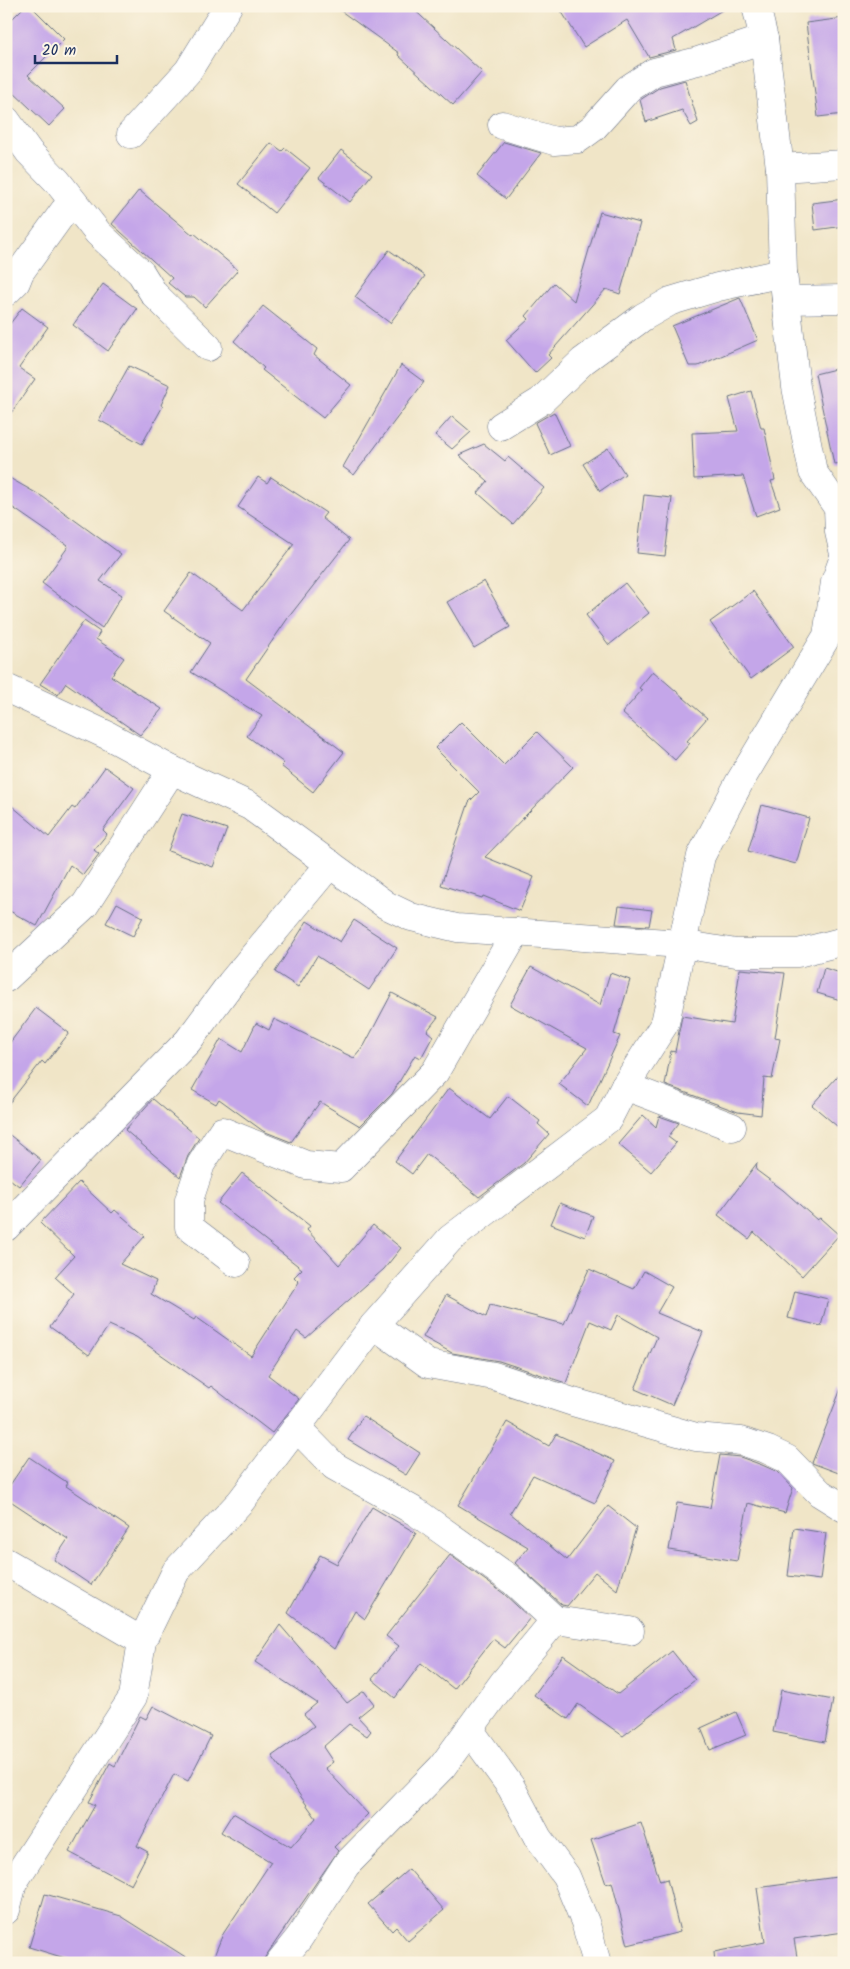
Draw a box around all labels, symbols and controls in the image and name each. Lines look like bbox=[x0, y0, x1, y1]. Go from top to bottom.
scale bar bbox=[35, 32, 118, 64]
text: 20 m bbox=[42, 39, 76, 63]

